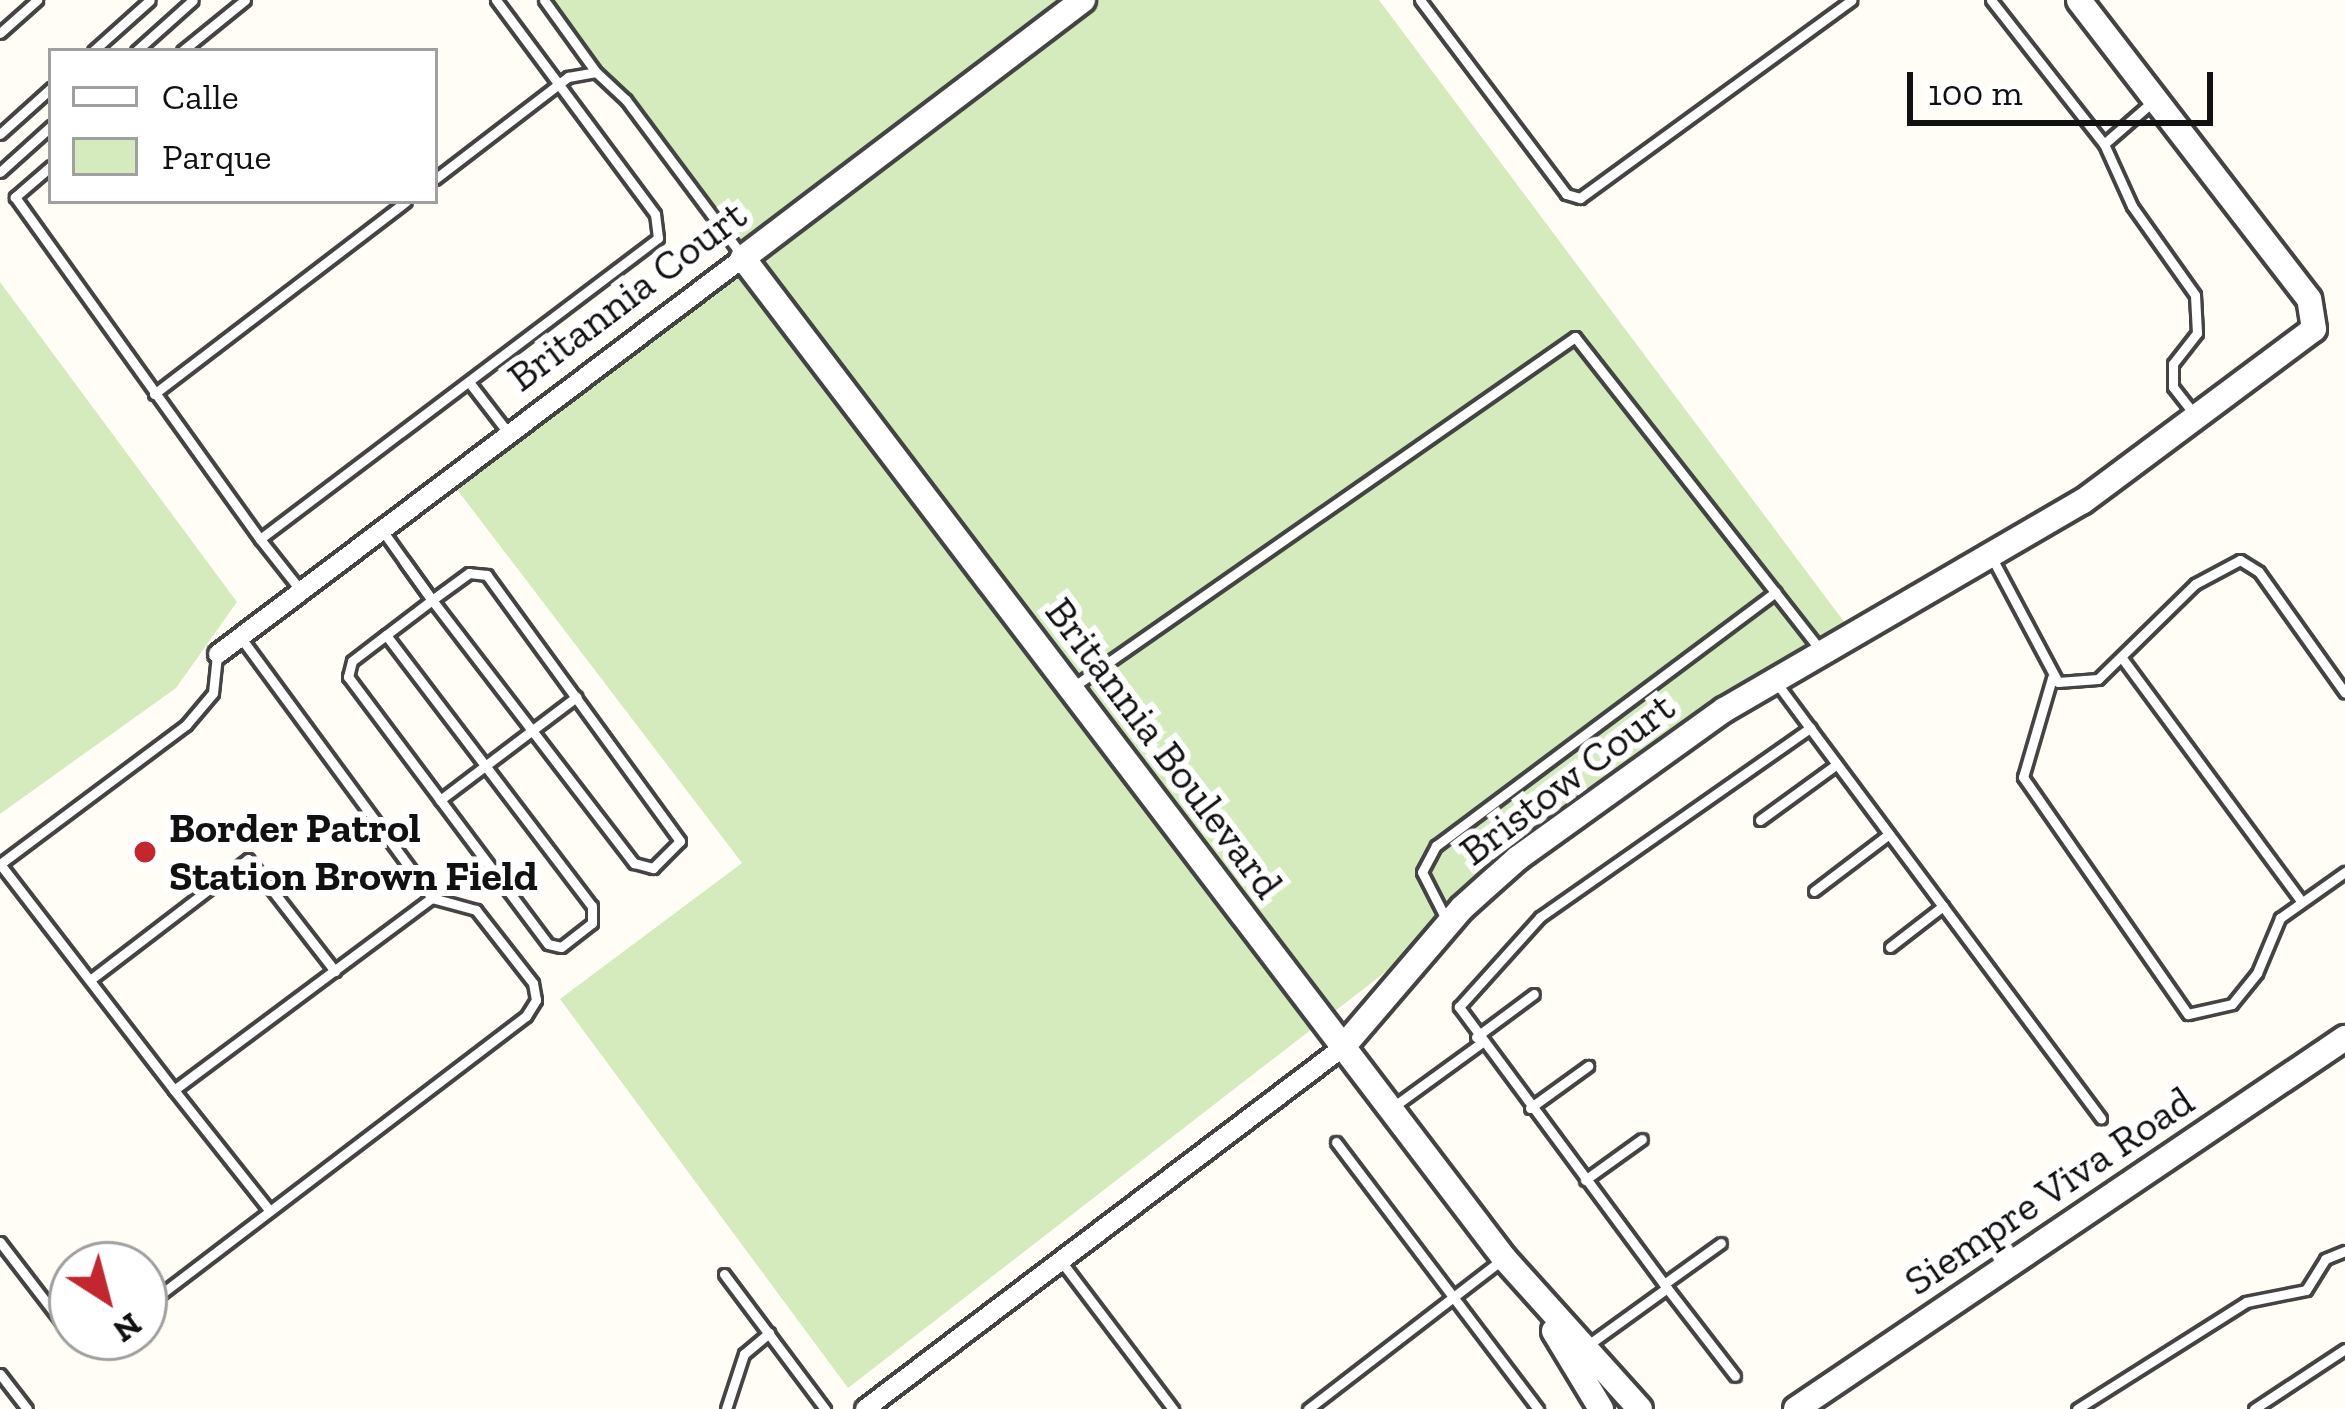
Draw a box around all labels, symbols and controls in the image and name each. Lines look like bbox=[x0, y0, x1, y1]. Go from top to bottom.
legend bbox=[48, 48, 438, 204]
scale bar bbox=[1913, 48, 2219, 122]
text: 100 m bbox=[1928, 71, 2023, 114]
text: Calle bbox=[162, 75, 239, 118]
text: Parque bbox=[162, 135, 271, 178]
street label: Britannia Court bbox=[498, 190, 756, 402]
street label: Britannia Boulevard bbox=[1035, 588, 1293, 908]
street label: Bristow Court bbox=[1449, 682, 1685, 876]
place label: Border Patrol Station Brown Field bbox=[169, 803, 538, 902]
marker: Border Patrol Station Brown Field bbox=[132, 839, 158, 865]
street label: Siempre Viva Road bbox=[1894, 1075, 2204, 1307]
north arrow bbox=[48, 1241, 168, 1361]
text: N bbox=[106, 1305, 149, 1351]

